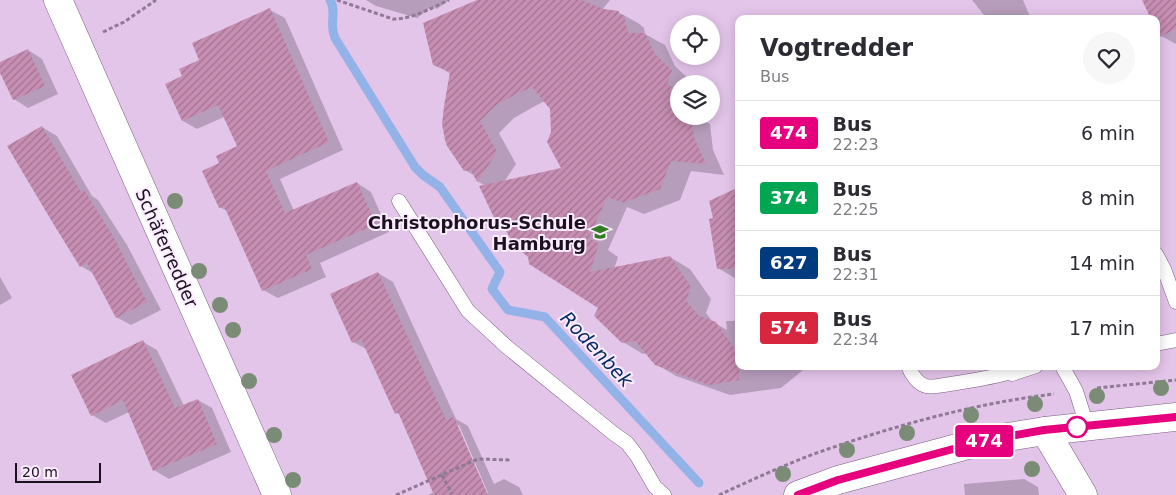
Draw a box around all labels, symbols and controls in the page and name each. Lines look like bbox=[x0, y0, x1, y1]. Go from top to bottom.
map controls bbox=[670, 15, 720, 125]
button: locate bbox=[670, 15, 720, 65]
button: heart bbox=[1083, 32, 1135, 84]
text: Vogtredder bbox=[760, 34, 913, 62]
text: Bus bbox=[760, 67, 789, 86]
button: layers bbox=[670, 75, 720, 125]
text: Bus bbox=[833, 113, 872, 135]
text: 474 bbox=[770, 122, 808, 143]
text: 6 min bbox=[1081, 122, 1135, 144]
text: 22:23 bbox=[833, 135, 879, 154]
text: Bus bbox=[833, 178, 872, 200]
street label: Schäferredder bbox=[131, 185, 203, 311]
text: 374 bbox=[770, 187, 808, 208]
text: 8 min bbox=[1081, 187, 1135, 209]
text: 22:25 bbox=[833, 200, 879, 219]
place label: Christophorus-Schule Hamburg bbox=[368, 212, 586, 254]
school or university icon: Christophorus-Schule Hamburg bbox=[590, 222, 610, 242]
text: Bus bbox=[833, 243, 872, 265]
text: 627 bbox=[770, 252, 808, 273]
text: 14 min bbox=[1069, 252, 1135, 274]
text: 22:31 bbox=[833, 265, 879, 284]
water label: Rodenbek bbox=[556, 307, 638, 392]
text: Bus bbox=[833, 308, 872, 330]
text: 574 bbox=[770, 317, 808, 338]
text: 17 min bbox=[1069, 317, 1135, 339]
text: 22:34 bbox=[833, 330, 879, 349]
unlabelled marker bbox=[1066, 416, 1088, 438]
line badge: 474 bbox=[955, 425, 1013, 457]
text: 474 bbox=[965, 430, 1003, 451]
scale bar bbox=[15, 460, 101, 483]
text: 20 m bbox=[22, 464, 58, 480]

